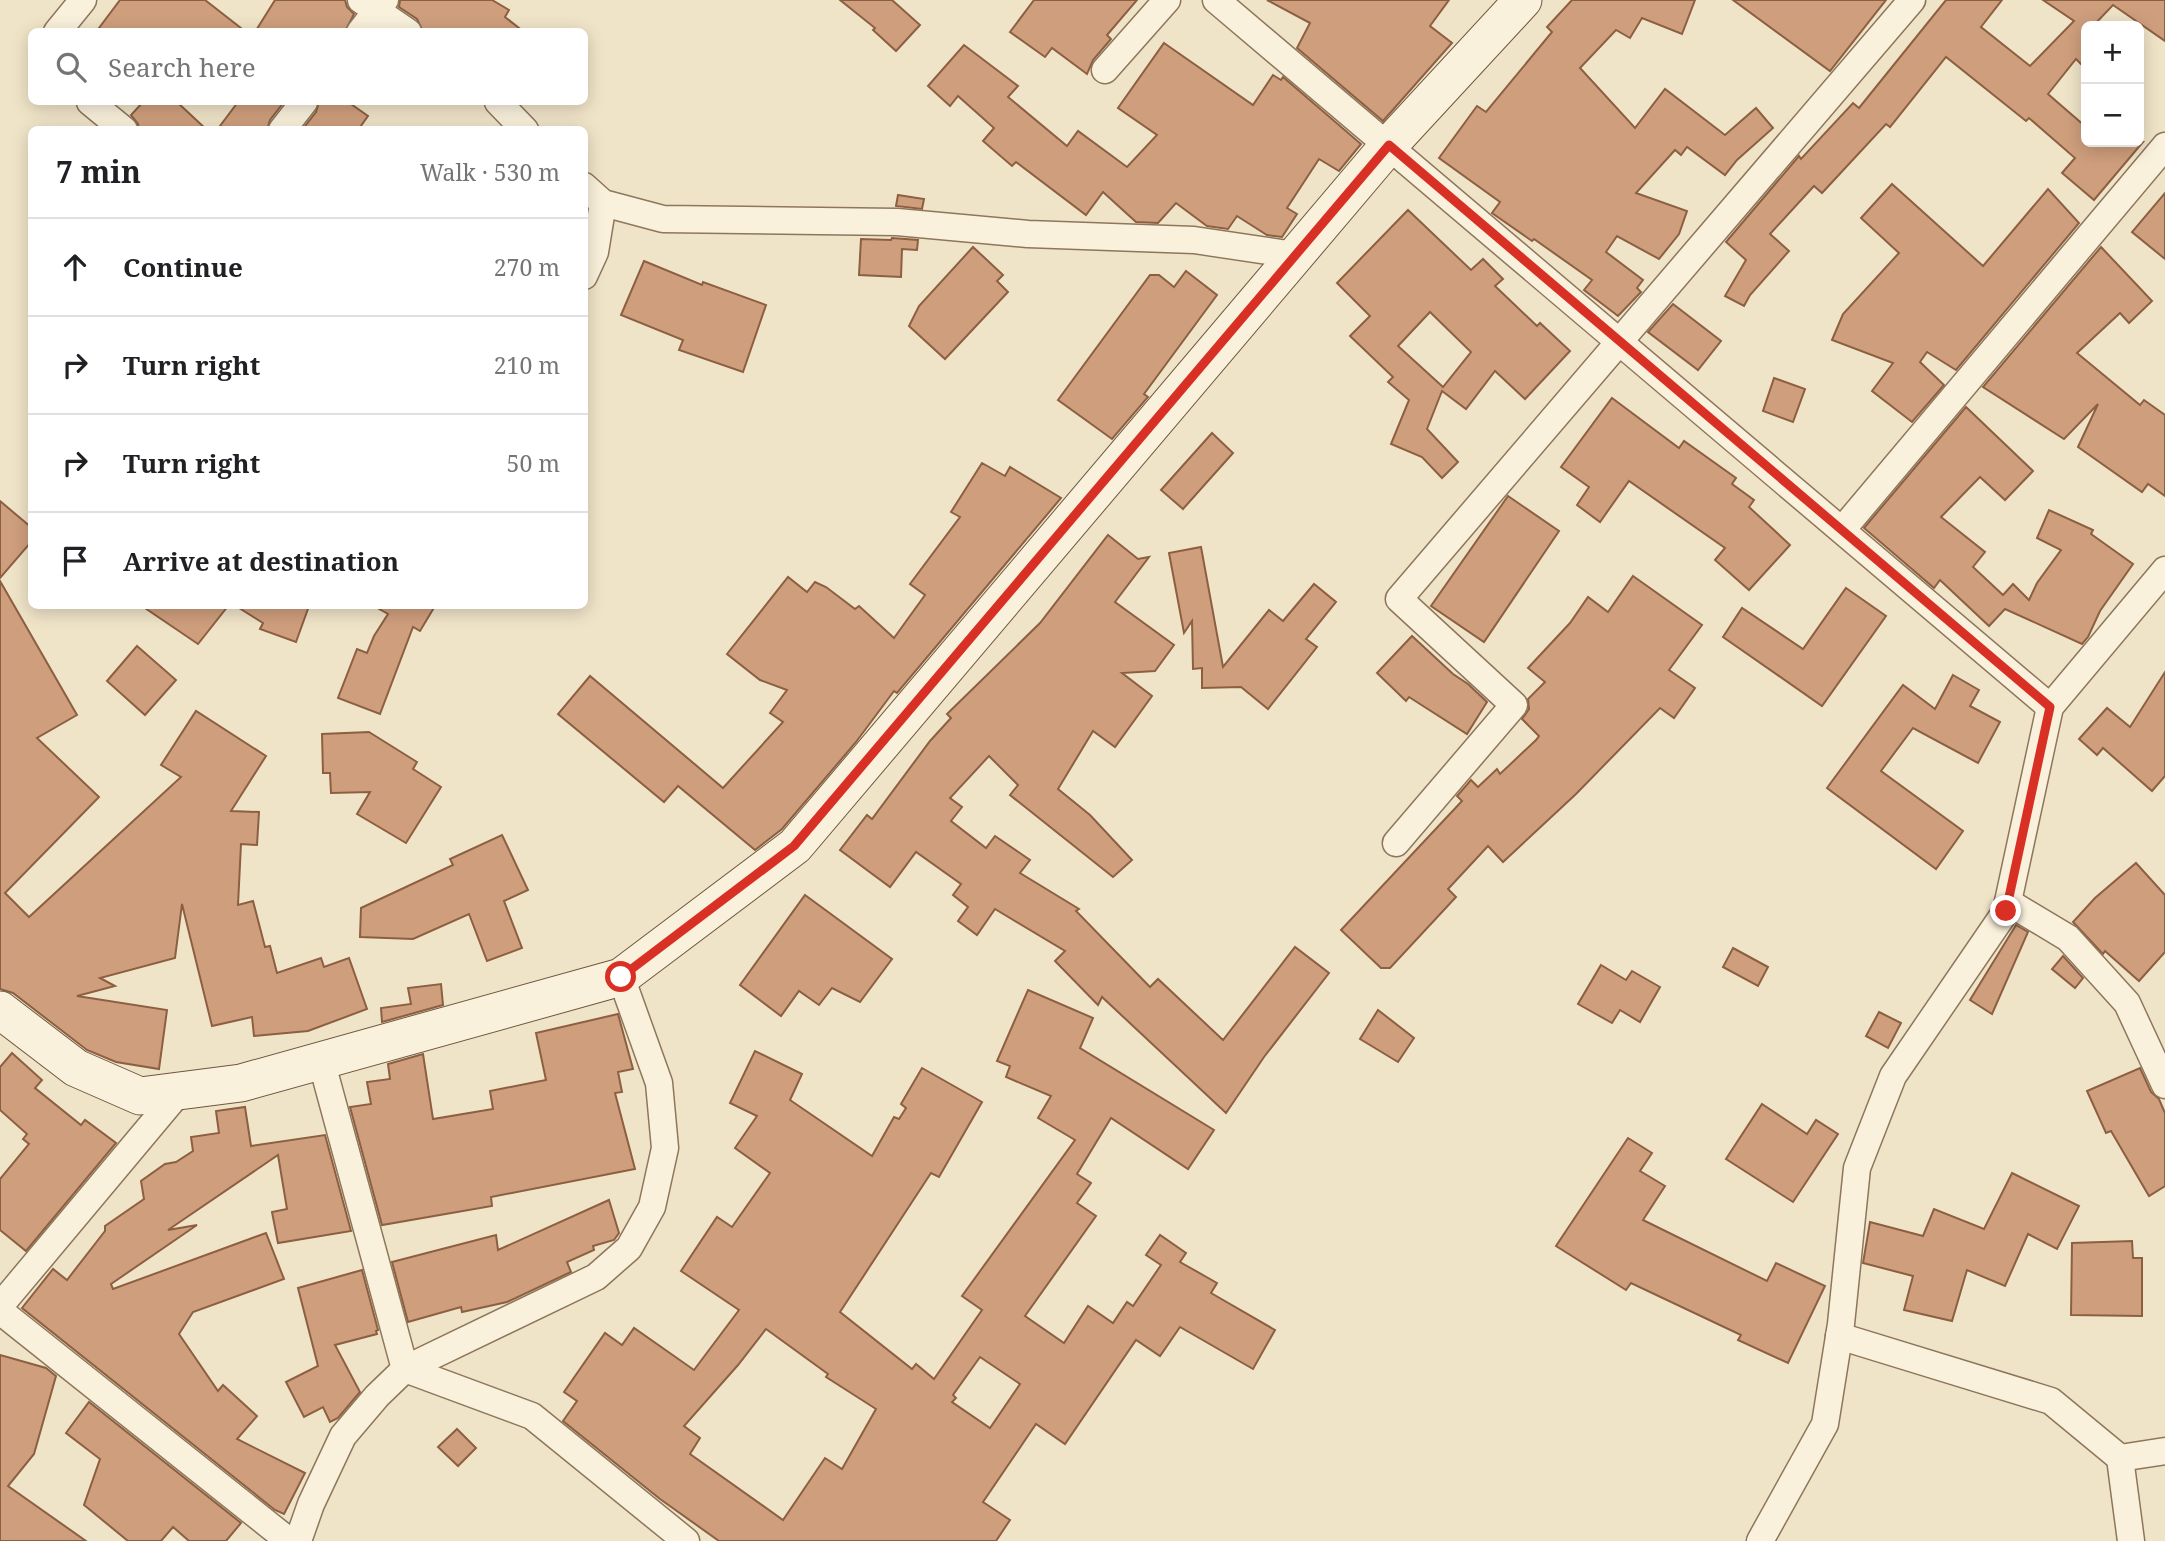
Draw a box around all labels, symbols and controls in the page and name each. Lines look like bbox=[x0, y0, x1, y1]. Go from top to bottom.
map controls bbox=[2081, 21, 2144, 147]
button: + bbox=[2081, 21, 2144, 84]
search box bbox=[28, 28, 588, 105]
icon: search bbox=[52, 48, 90, 86]
text: Search here bbox=[108, 49, 256, 85]
button: − bbox=[2081, 84, 2144, 147]
text: 7 min bbox=[56, 151, 141, 192]
text: Walk · 530 m bbox=[420, 156, 560, 188]
icon: ahead bbox=[56, 248, 94, 286]
text: Continue bbox=[123, 249, 243, 285]
text: 270 m bbox=[494, 251, 560, 283]
icon: right bbox=[56, 346, 94, 384]
text: Turn right bbox=[123, 347, 260, 383]
text: 210 m bbox=[494, 349, 560, 381]
icon: right bbox=[56, 444, 94, 482]
text: Turn right bbox=[123, 445, 260, 481]
text: 50 m bbox=[507, 447, 560, 479]
icon: arrive bbox=[56, 542, 94, 580]
text: Arrive at destination bbox=[123, 543, 399, 579]
route end bbox=[1990, 895, 2021, 926]
route start bbox=[605, 961, 636, 992]

